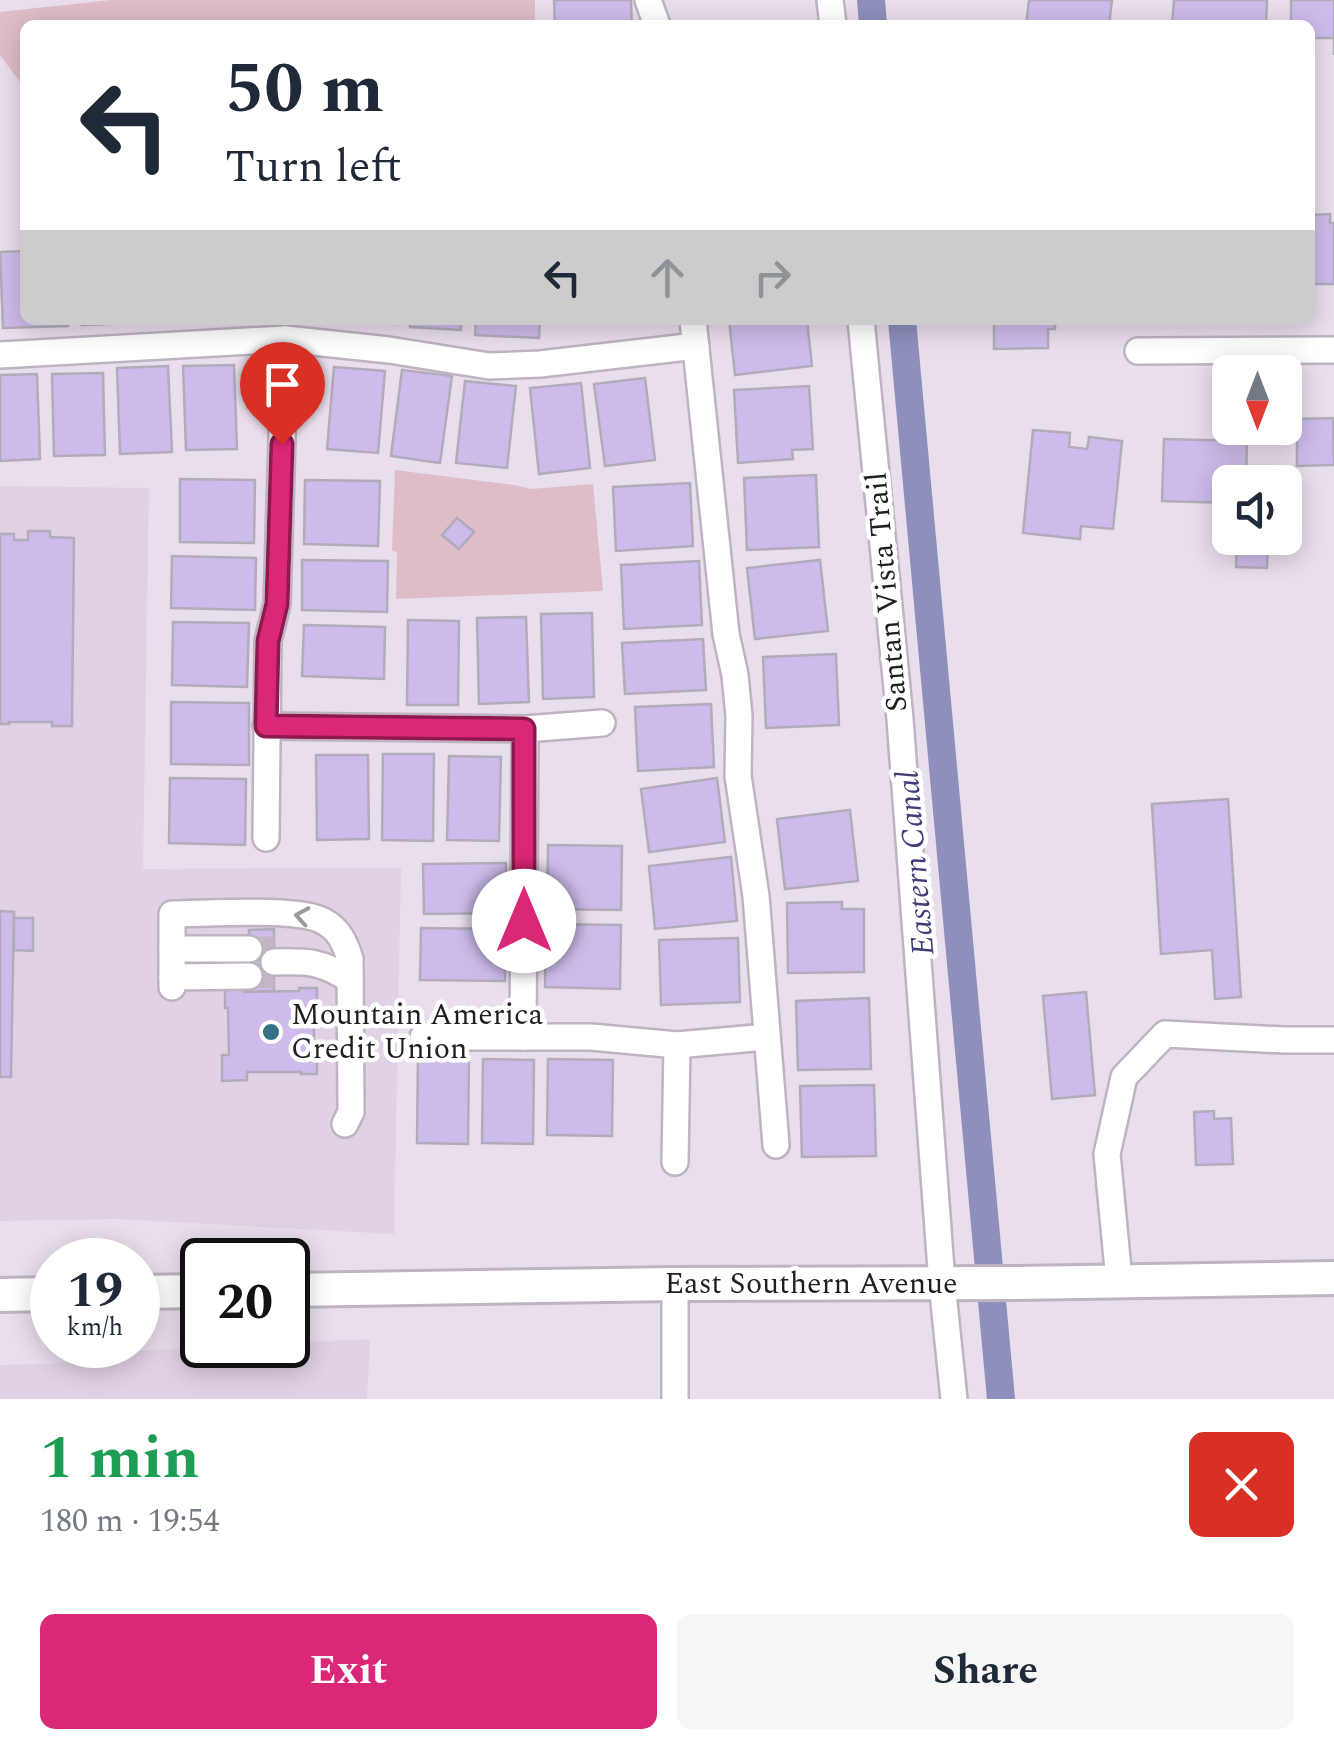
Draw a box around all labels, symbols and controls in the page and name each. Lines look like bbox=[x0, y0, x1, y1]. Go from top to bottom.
text: 50 m bbox=[225, 37, 384, 143]
icon: left bbox=[60, 60, 190, 190]
text: Turn left bbox=[225, 133, 402, 202]
icon: left bbox=[535, 250, 590, 305]
icon: ahead bbox=[640, 250, 695, 305]
icon: right bbox=[745, 250, 800, 305]
pin bbox=[240, 342, 325, 445]
north arrow bbox=[1212, 355, 1302, 445]
map controls bbox=[1212, 355, 1302, 555]
icon: arrive bbox=[255, 357, 310, 412]
button: sound bbox=[1212, 465, 1302, 555]
street label: Santan Vista Trail bbox=[854, 470, 920, 714]
water label: Eastern Canal bbox=[884, 768, 948, 958]
position arrow bbox=[472, 869, 576, 973]
one-way arrow bbox=[294, 906, 310, 927]
place label: Mountain America Credit Union bbox=[291, 992, 543, 1072]
marker: Mountain America Credit Union bbox=[260, 1021, 282, 1043]
speed limit sign: 20 bbox=[180, 1238, 310, 1368]
text: 19 bbox=[67, 1253, 123, 1329]
street label: East Southern Avenue bbox=[664, 1261, 958, 1307]
text: km/h bbox=[67, 1309, 123, 1347]
text: 1 min bbox=[40, 1413, 200, 1505]
button: close bbox=[1189, 1432, 1294, 1537]
text: 180 m · 19:54 bbox=[40, 1497, 220, 1546]
button: Exit bbox=[40, 1614, 657, 1729]
button: Share bbox=[677, 1614, 1294, 1729]

